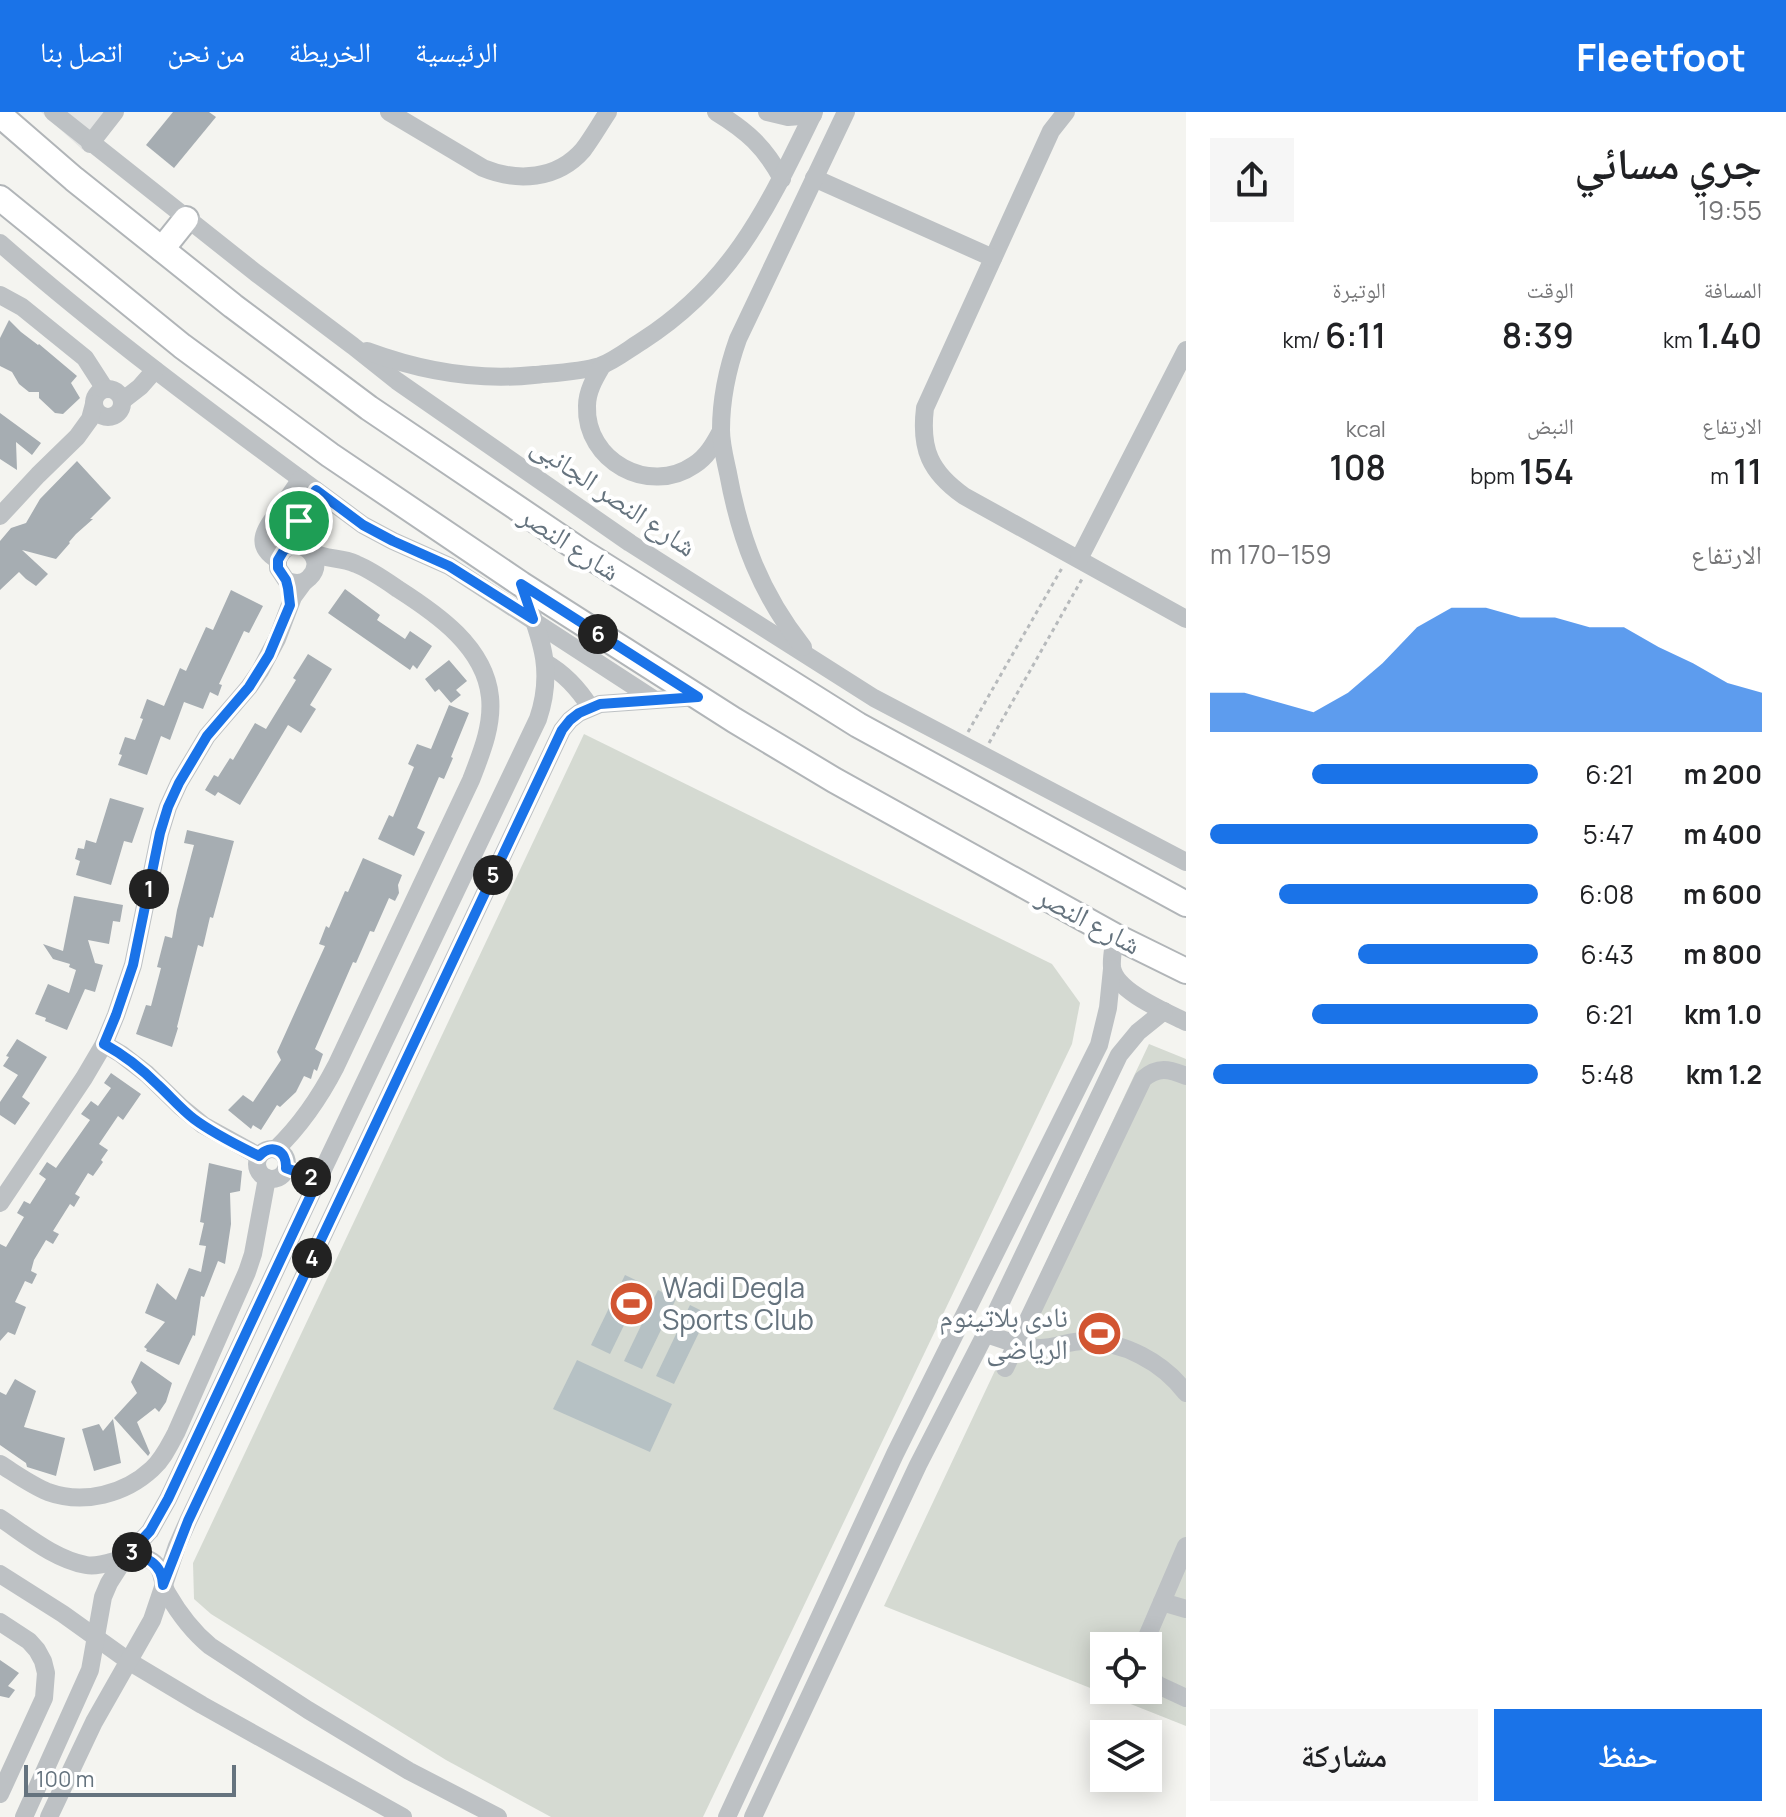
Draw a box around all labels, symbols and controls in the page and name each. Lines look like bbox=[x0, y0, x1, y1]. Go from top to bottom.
text: Fleetfoot bbox=[1576, 30, 1746, 82]
text: اتصل بنا bbox=[40, 32, 123, 70]
text: من نحن bbox=[167, 32, 245, 70]
text: الخريطة bbox=[289, 32, 371, 70]
text: الرئيسية bbox=[415, 32, 498, 70]
text: جري مسائي bbox=[1574, 132, 1762, 192]
button: share bbox=[1210, 138, 1294, 222]
text: 19:55 bbox=[1698, 192, 1762, 228]
text: الوتيرة bbox=[1332, 275, 1386, 305]
text: الوقت bbox=[1527, 275, 1574, 305]
text: المسافة bbox=[1704, 275, 1762, 305]
text: 6:11 bbox=[1325, 312, 1386, 358]
text: 8:39 bbox=[1502, 312, 1574, 358]
text: 1.40 bbox=[1697, 312, 1762, 358]
text: /km bbox=[1283, 325, 1325, 355]
text: km bbox=[1663, 325, 1697, 355]
text: النبض bbox=[1527, 411, 1574, 441]
text: الارتفاع bbox=[1702, 411, 1762, 441]
text: kcal bbox=[1346, 414, 1386, 444]
street label: شارع النصر الجانبى bbox=[525, 428, 703, 564]
text: 108 bbox=[1329, 444, 1386, 490]
text: 154 bbox=[1519, 448, 1574, 494]
text: 11 bbox=[1733, 448, 1762, 494]
text: bpm bbox=[1470, 461, 1519, 491]
text: m bbox=[1710, 461, 1733, 491]
pin bbox=[265, 487, 333, 555]
street label: شارع النصر bbox=[514, 498, 626, 588]
icon: arrive bbox=[277, 499, 321, 543]
text: 159–170 m bbox=[1210, 536, 1332, 572]
text: الارتفاع bbox=[1691, 536, 1762, 572]
pin: 6 bbox=[578, 614, 618, 654]
text: 6 bbox=[591, 619, 605, 649]
text: 6:21 bbox=[1585, 756, 1634, 792]
text: 200 m bbox=[1684, 756, 1762, 792]
text: 5:47 bbox=[1583, 816, 1634, 852]
text: 400 m bbox=[1683, 816, 1762, 852]
pin: 5 bbox=[473, 855, 513, 895]
text: 5 bbox=[487, 860, 499, 890]
pin: 1 bbox=[129, 869, 169, 909]
text: 1 bbox=[144, 874, 154, 904]
street label: شارع النصر bbox=[1030, 875, 1148, 962]
text: 6:08 bbox=[1579, 876, 1634, 912]
text: 600 m bbox=[1683, 876, 1762, 912]
text: 6:43 bbox=[1580, 936, 1634, 972]
text: 800 m bbox=[1683, 936, 1762, 972]
text: 6:21 bbox=[1585, 996, 1634, 1032]
text: 1.0 km bbox=[1684, 996, 1762, 1032]
text: 5:48 bbox=[1581, 1056, 1634, 1092]
text: 1.2 km bbox=[1686, 1056, 1762, 1092]
pin: 2 bbox=[291, 1157, 331, 1197]
text: 2 bbox=[304, 1162, 318, 1192]
pin: 4 bbox=[292, 1238, 332, 1278]
text: 4 bbox=[305, 1243, 319, 1273]
place label: Wadi Degla Sports Club bbox=[662, 1268, 814, 1338]
sports icon: Wadi Degla Sports Club bbox=[607, 1280, 655, 1328]
place label: نادى بلاتينوم الرياضى bbox=[939, 1297, 1068, 1367]
sports icon: نادى بلاتينوم الرياضى bbox=[1075, 1309, 1123, 1357]
pin: 3 bbox=[112, 1532, 152, 1572]
text: 3 bbox=[126, 1537, 138, 1567]
map controls bbox=[1090, 1632, 1162, 1792]
button: locate bbox=[1090, 1632, 1162, 1704]
button: مشاركة bbox=[1210, 1709, 1478, 1801]
button: حفظ bbox=[1494, 1709, 1762, 1801]
button: layers bbox=[1090, 1720, 1162, 1792]
scale bar bbox=[24, 1761, 236, 1797]
text: 100 m bbox=[36, 1764, 94, 1794]

